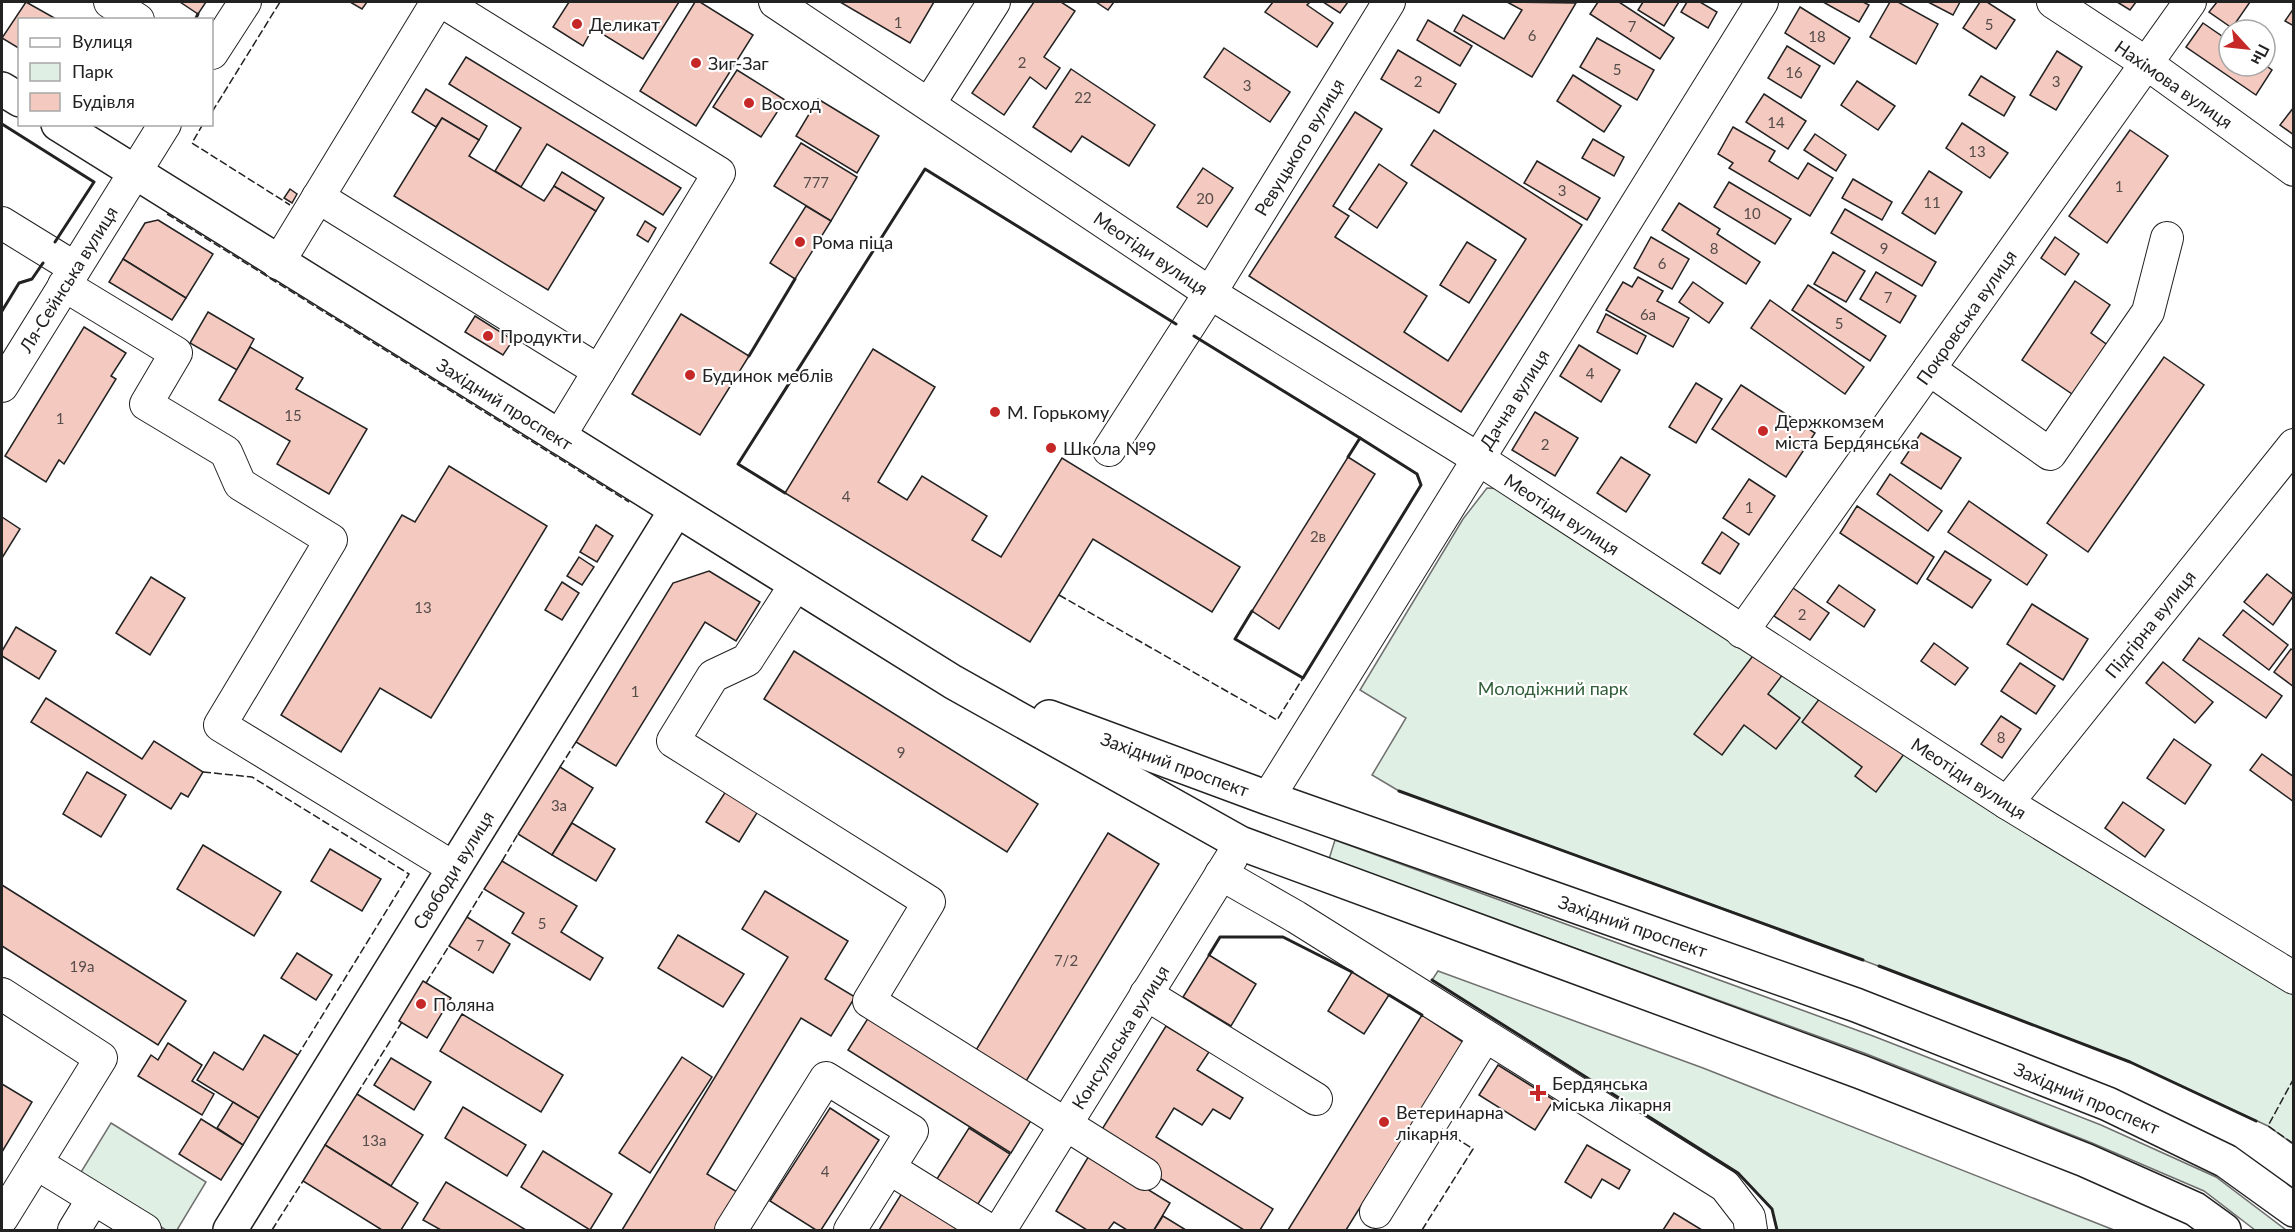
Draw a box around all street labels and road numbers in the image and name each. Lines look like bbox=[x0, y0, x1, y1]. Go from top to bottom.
street label: Нахімова вулиця bbox=[2111, 35, 2237, 133]
street label: Ревуцького вулиця bbox=[1249, 74, 1349, 220]
street label: Ля-Сейнська вулиця bbox=[14, 202, 122, 357]
street label: Меотіди вулиця bbox=[1090, 207, 1212, 299]
street label: Покровська вулиця bbox=[1911, 245, 2021, 389]
street label: Дачна вулиця bbox=[1475, 345, 1553, 453]
street label: Західний проспект bbox=[433, 353, 577, 455]
street label: Меотіди вулиця bbox=[1500, 469, 1624, 559]
street label: Підгірна вулиця bbox=[2100, 566, 2200, 682]
street label: Західний проспект bbox=[1098, 727, 1252, 801]
street label: Меотіди вулиця bbox=[1907, 733, 2031, 823]
street label: Свободи вулиця bbox=[408, 807, 498, 933]
street label: Західний проспект bbox=[1556, 890, 1710, 962]
street label: Консульська вулиця bbox=[1067, 961, 1173, 1113]
street label: Західний проспект bbox=[2011, 1057, 2163, 1139]

